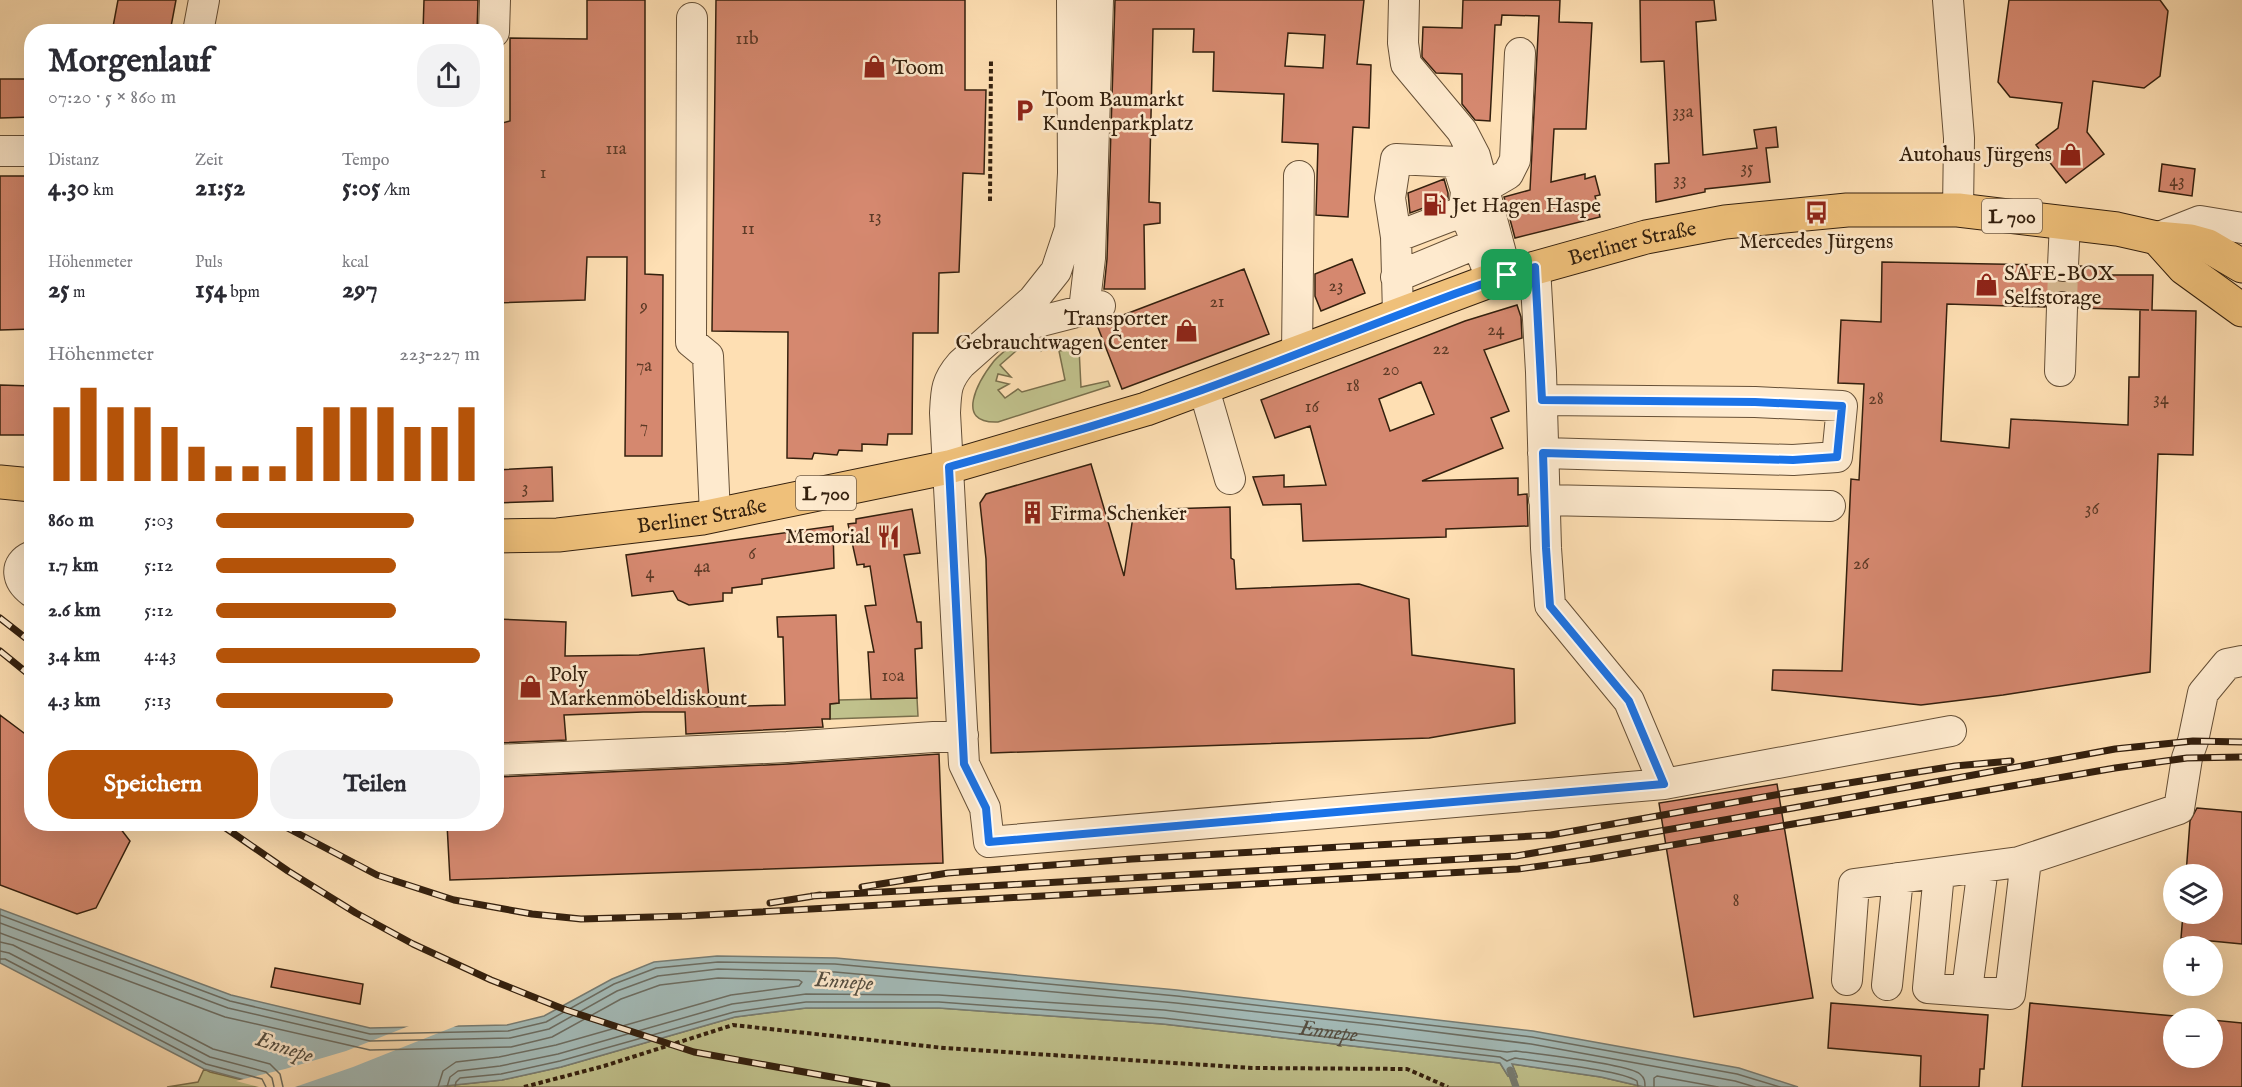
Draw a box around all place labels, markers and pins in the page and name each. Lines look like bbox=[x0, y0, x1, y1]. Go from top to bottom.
shop icon: Toom bbox=[861, 54, 887, 80]
place label: Toom bbox=[892, 55, 944, 82]
place label: Toom Baumarkt Kundenparkplatz bbox=[1042, 87, 1194, 138]
parking icon: Toom Baumarkt Kundenparkplatz bbox=[1011, 98, 1037, 124]
shop icon: Autohaus Jürgens bbox=[2057, 141, 2083, 167]
place label: Autohaus Jürgens bbox=[1898, 142, 2052, 169]
fuel station icon: Jet Hagen Haspe bbox=[1421, 192, 1447, 218]
place label: Jet Hagen Haspe bbox=[1450, 193, 1601, 220]
bus stop icon: Mercedes Jürgens bbox=[1803, 200, 1829, 226]
place label: Mercedes Jürgens bbox=[1739, 229, 1893, 256]
pin bbox=[1481, 249, 1532, 300]
place label: SAFE-BOX Selfstorage bbox=[2004, 261, 2115, 312]
shop icon: SAFE-BOX Selfstorage bbox=[1973, 272, 1999, 298]
place label: Transporter Gebrauchtwagen Center bbox=[955, 306, 1168, 357]
shop icon: Transporter Gebrauchtwagen Center bbox=[1173, 317, 1199, 343]
building icon: Firma Schenker bbox=[1019, 500, 1045, 526]
place label: Firma Schenker bbox=[1050, 501, 1187, 528]
restaurant icon: Memorial bbox=[875, 523, 901, 549]
place label: Memorial bbox=[785, 524, 870, 551]
place label: Poly Markenmöbeldiskount bbox=[549, 662, 747, 713]
shop icon: Poly Markenmöbeldiskount bbox=[518, 673, 544, 699]

